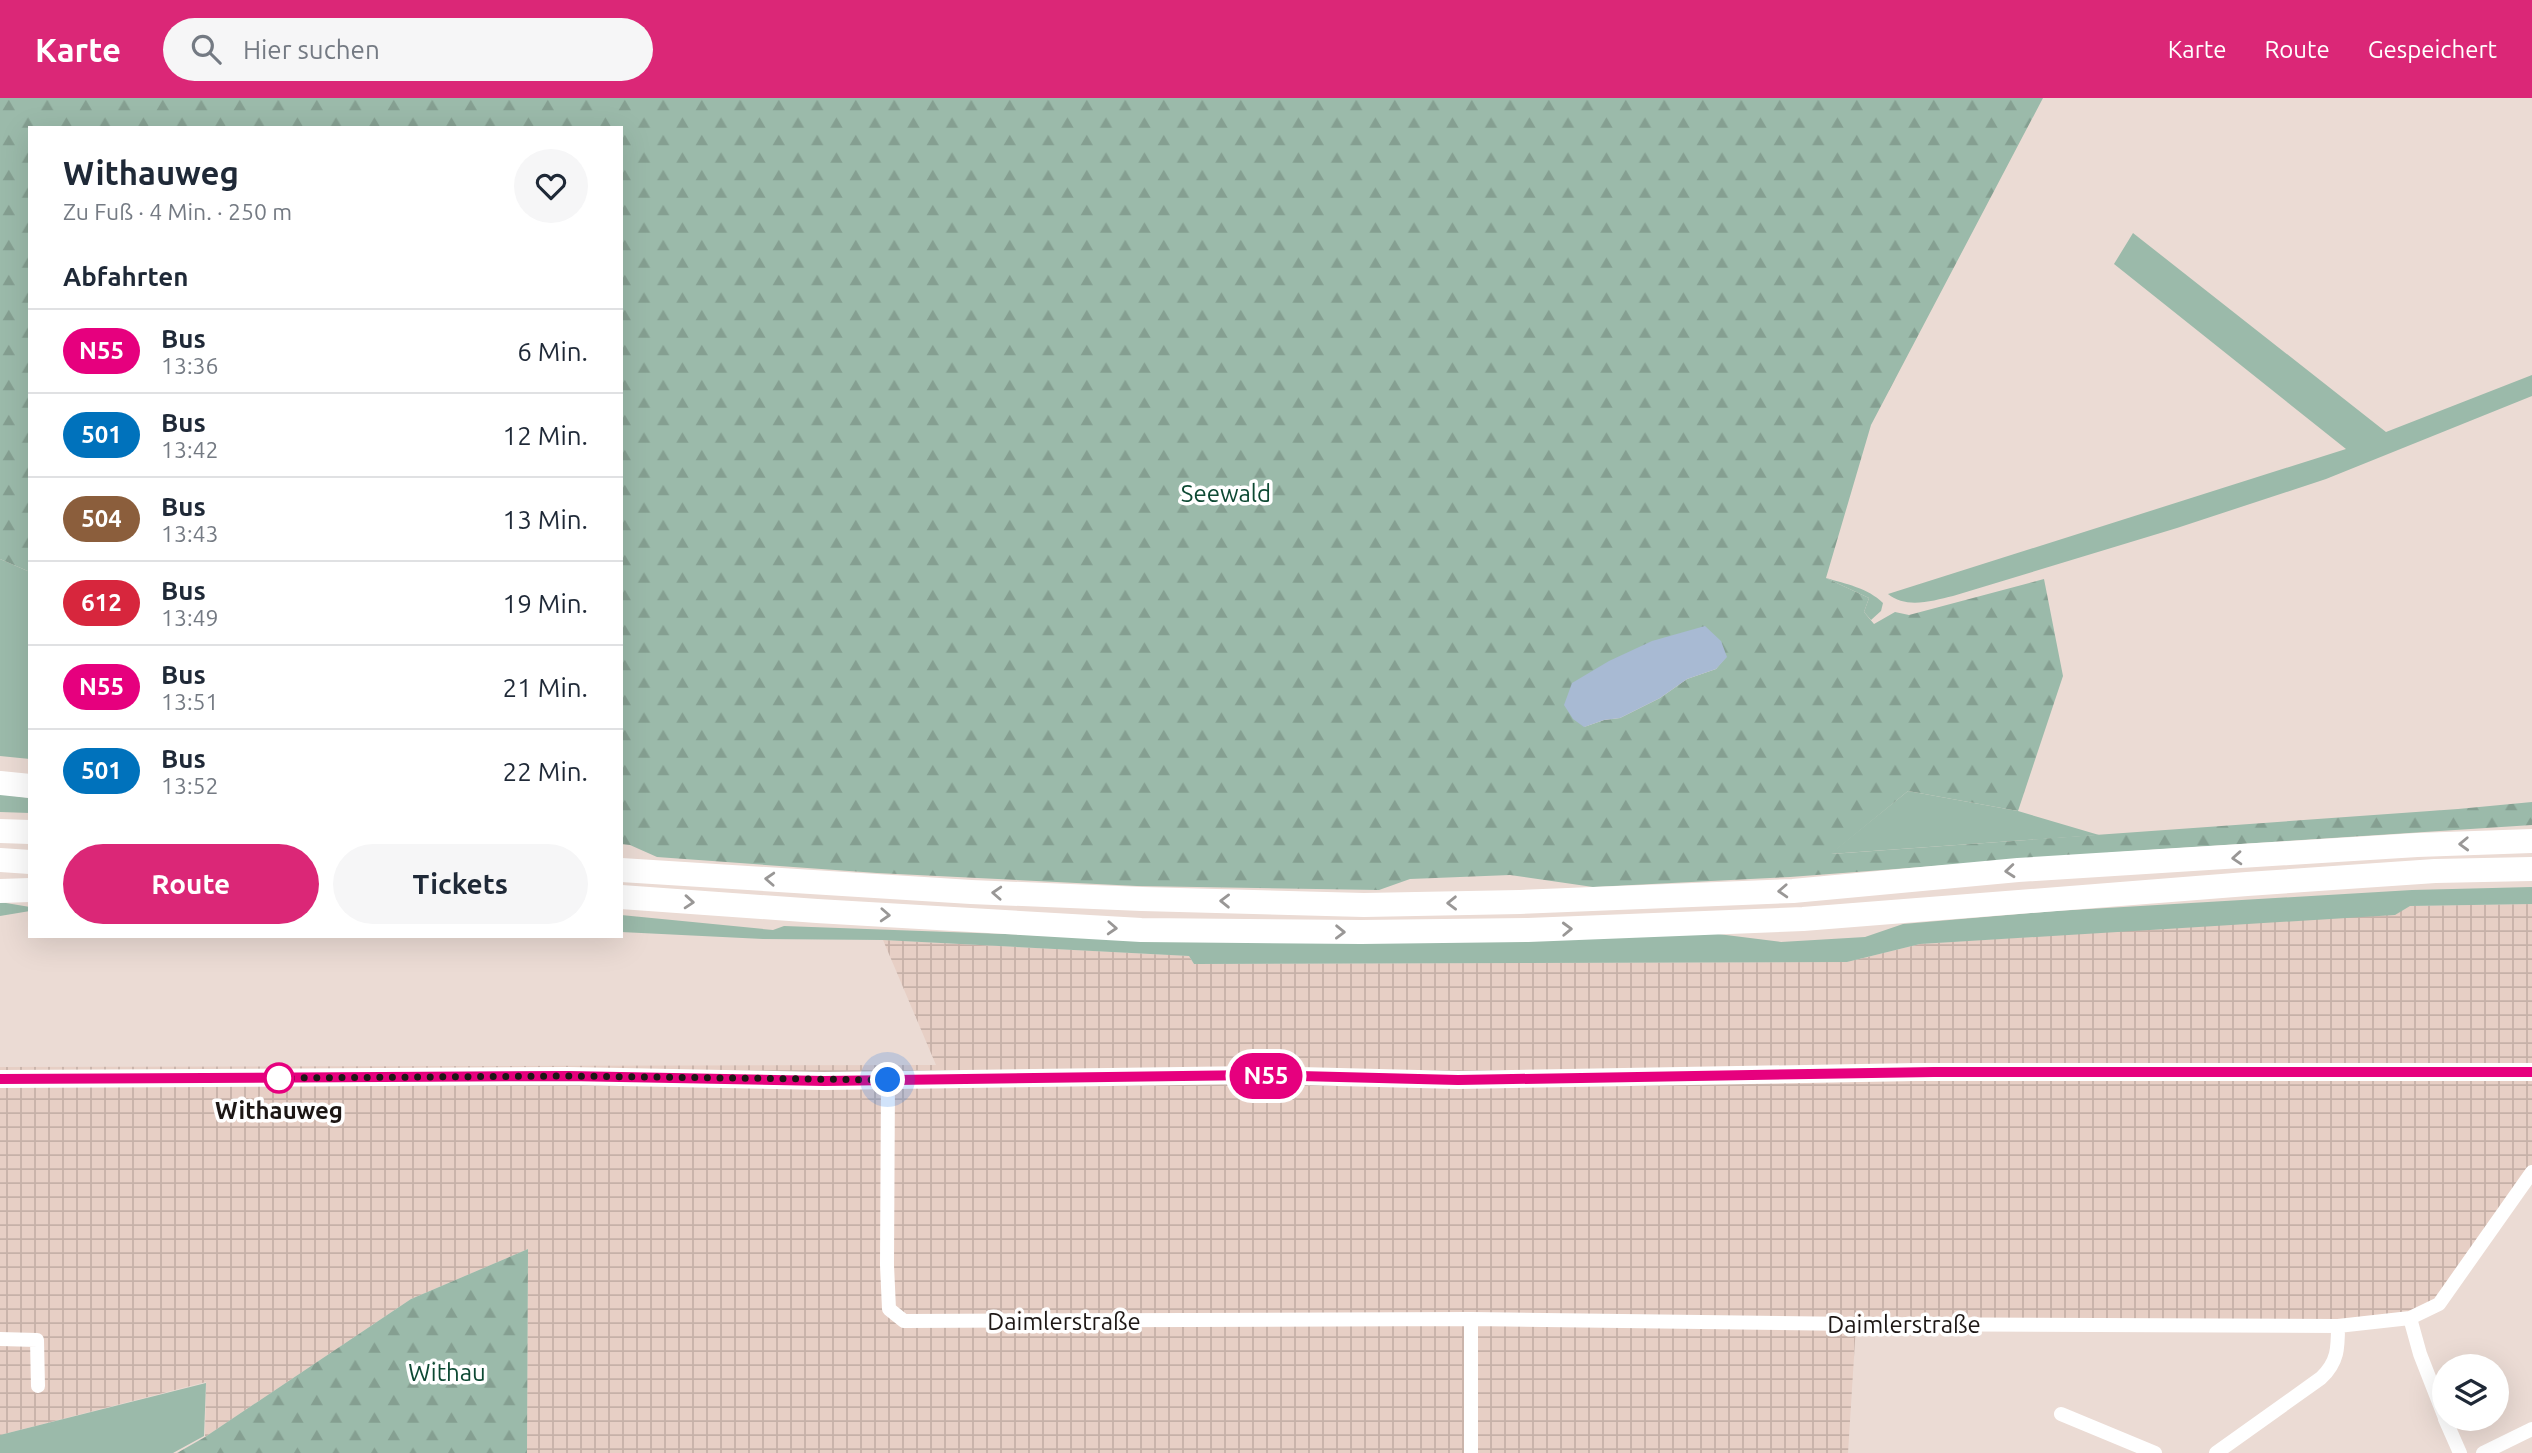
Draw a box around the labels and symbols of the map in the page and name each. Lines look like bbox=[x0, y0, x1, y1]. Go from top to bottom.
park label: Seewald bbox=[1181, 480, 1271, 507]
one-way arrow bbox=[2458, 836, 2469, 851]
one-way arrow bbox=[2231, 850, 2242, 865]
one-way arrow bbox=[2004, 863, 2015, 878]
one-way arrow bbox=[764, 872, 775, 887]
one-way arrow bbox=[1777, 884, 1788, 899]
one-way arrow bbox=[992, 885, 1003, 900]
one-way arrow bbox=[1219, 893, 1229, 909]
one-way arrow bbox=[684, 894, 695, 909]
one-way arrow bbox=[1446, 895, 1457, 911]
one-way arrow bbox=[880, 907, 891, 922]
one-way arrow bbox=[1107, 920, 1118, 935]
one-way arrow bbox=[1562, 921, 1573, 937]
one-way arrow bbox=[1335, 924, 1346, 940]
line badge: N55 bbox=[1226, 1053, 1306, 1099]
your location bbox=[870, 1062, 905, 1097]
marker: Withauweg bbox=[264, 1063, 294, 1093]
place label: Withauweg bbox=[215, 1097, 343, 1124]
street label: Daimlerstraße bbox=[987, 1308, 1141, 1335]
street label: Daimlerstraße bbox=[1827, 1311, 1981, 1338]
park label: Withau bbox=[408, 1359, 486, 1386]

